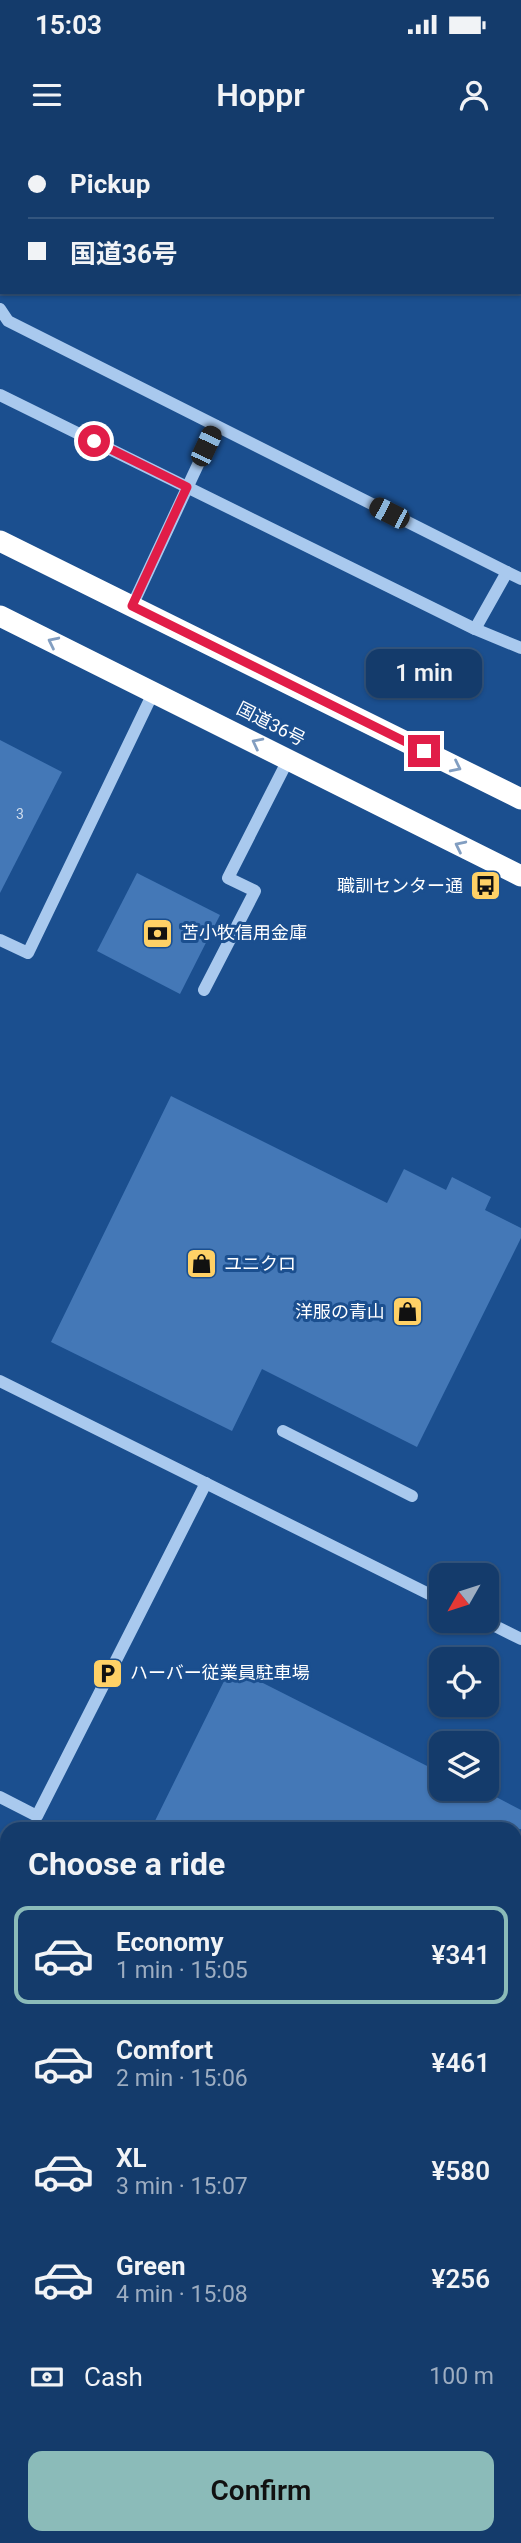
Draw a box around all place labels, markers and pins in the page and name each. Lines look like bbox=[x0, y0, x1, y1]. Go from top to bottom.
bus stop icon: 職訓センター通 bbox=[469, 869, 503, 903]
place label: 職訓センター通 bbox=[337, 875, 463, 896]
bank icon: 苫小牧信用金庫 bbox=[141, 916, 175, 950]
place label: 苫小牧信用金庫 bbox=[181, 922, 307, 943]
shop icon: ユニクロ bbox=[184, 1247, 218, 1281]
place label: ユニクロ bbox=[224, 1253, 296, 1274]
shop icon: 洋服の青山 bbox=[391, 1295, 425, 1329]
place label: 洋服の青山 bbox=[295, 1301, 385, 1322]
parking icon: ハーバー従業員駐車場 bbox=[90, 1656, 124, 1690]
place label: ハーバー従業員駐車場 bbox=[130, 1662, 310, 1683]

